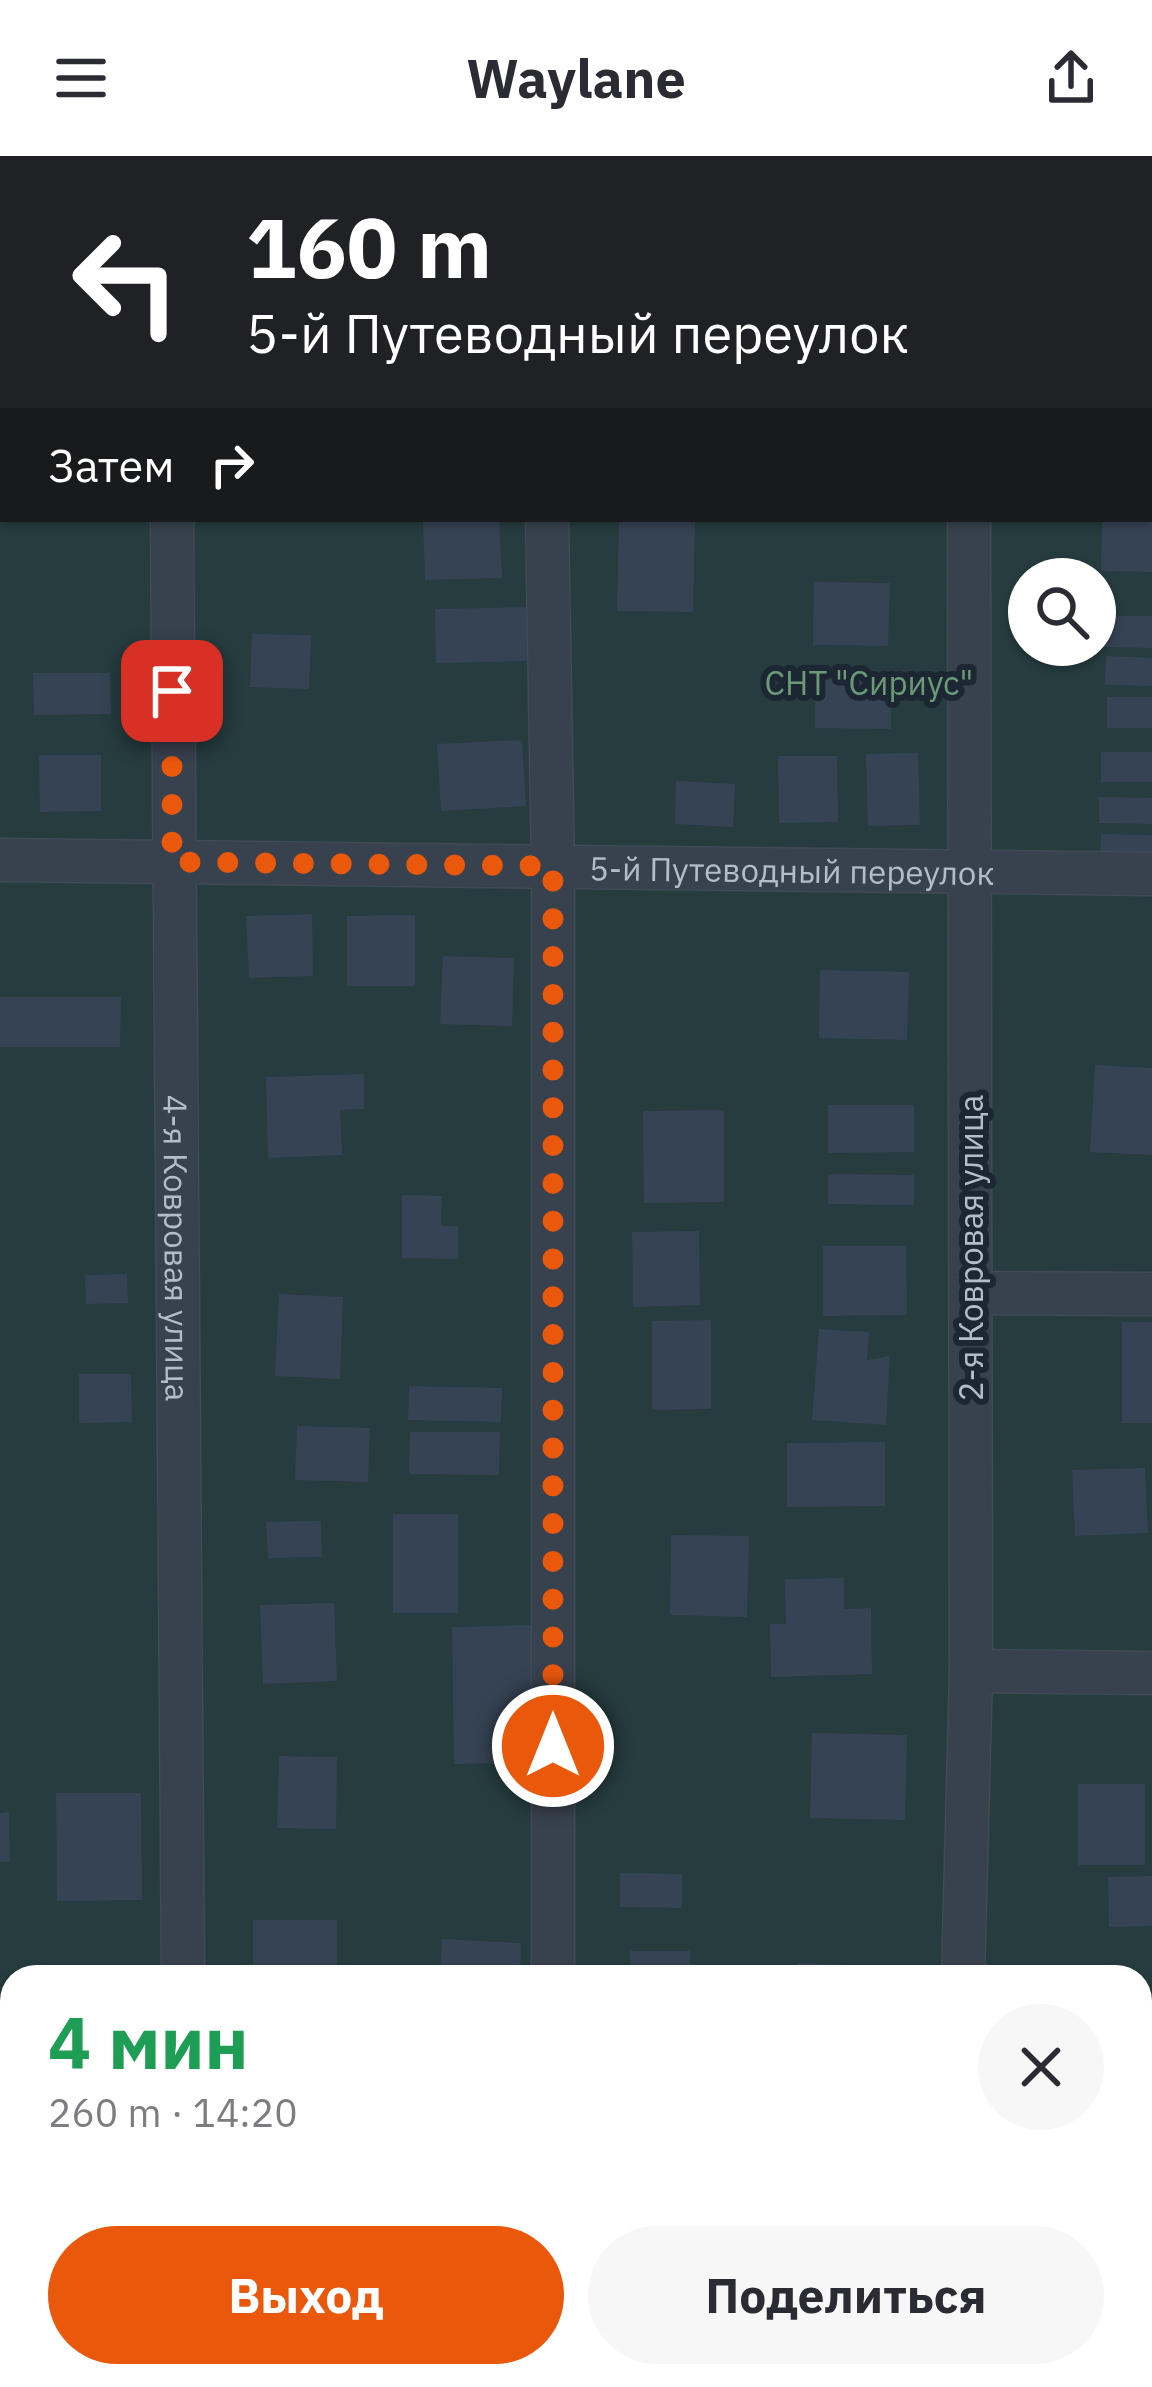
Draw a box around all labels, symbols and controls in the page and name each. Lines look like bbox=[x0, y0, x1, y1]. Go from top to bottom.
text: Waylane bbox=[466, 43, 686, 113]
icon: menu bbox=[48, 45, 114, 111]
icon: share bbox=[1038, 45, 1104, 111]
text: 160 m bbox=[246, 192, 492, 301]
icon: left bbox=[48, 204, 204, 360]
text: 5-й Путеводный переулок bbox=[246, 298, 909, 368]
icon: right bbox=[199, 432, 265, 498]
text: Затем bbox=[48, 436, 175, 494]
map controls bbox=[1008, 558, 1116, 666]
button: search bbox=[1008, 558, 1116, 666]
pin bbox=[121, 640, 223, 742]
icon: arrive bbox=[139, 658, 205, 724]
park label: СНТ "Сириус" bbox=[765, 661, 973, 704]
street label: 5-й Путеводный переулок bbox=[589, 846, 995, 894]
street label: 4-я Ковровая улица bbox=[155, 1094, 200, 1402]
street label: 2-я Ковровая улица bbox=[949, 1095, 992, 1401]
position arrow bbox=[490, 1683, 616, 1809]
text: 4 мин bbox=[48, 1995, 249, 2089]
button: close bbox=[978, 2004, 1104, 2130]
text: 260 m · 14:20 bbox=[48, 2087, 298, 2138]
button: Выход bbox=[48, 2226, 564, 2364]
button: Поделиться bbox=[588, 2226, 1104, 2364]

